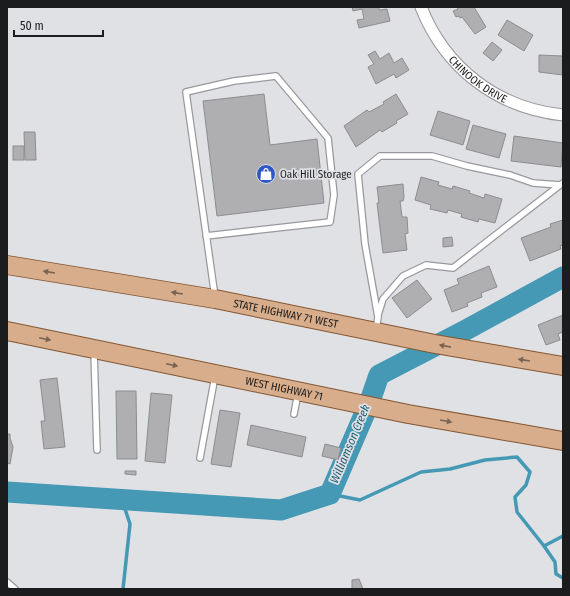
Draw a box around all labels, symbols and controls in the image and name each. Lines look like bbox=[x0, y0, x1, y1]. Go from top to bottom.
scale bar bbox=[14, 12, 103, 38]
text: 50 m bbox=[20, 19, 44, 33]
street label: CHINOOK DRIVE bbox=[446, 53, 509, 105]
shop icon: Oak Hill Storage bbox=[255, 163, 277, 185]
place label: Oak Hill Storage bbox=[280, 168, 352, 181]
one-way arrow bbox=[43, 269, 55, 275]
one-way arrow bbox=[171, 290, 183, 296]
street label: STATE HIGHWAY 71 WEST bbox=[232, 296, 340, 331]
one-way arrow bbox=[39, 336, 51, 342]
one-way arrow bbox=[439, 343, 451, 349]
one-way arrow bbox=[518, 357, 531, 363]
one-way arrow bbox=[166, 363, 179, 369]
street label: WEST HIGHWAY 71 bbox=[244, 374, 324, 403]
water label: Williamson Creek bbox=[327, 403, 373, 485]
one-way arrow bbox=[440, 418, 452, 424]

